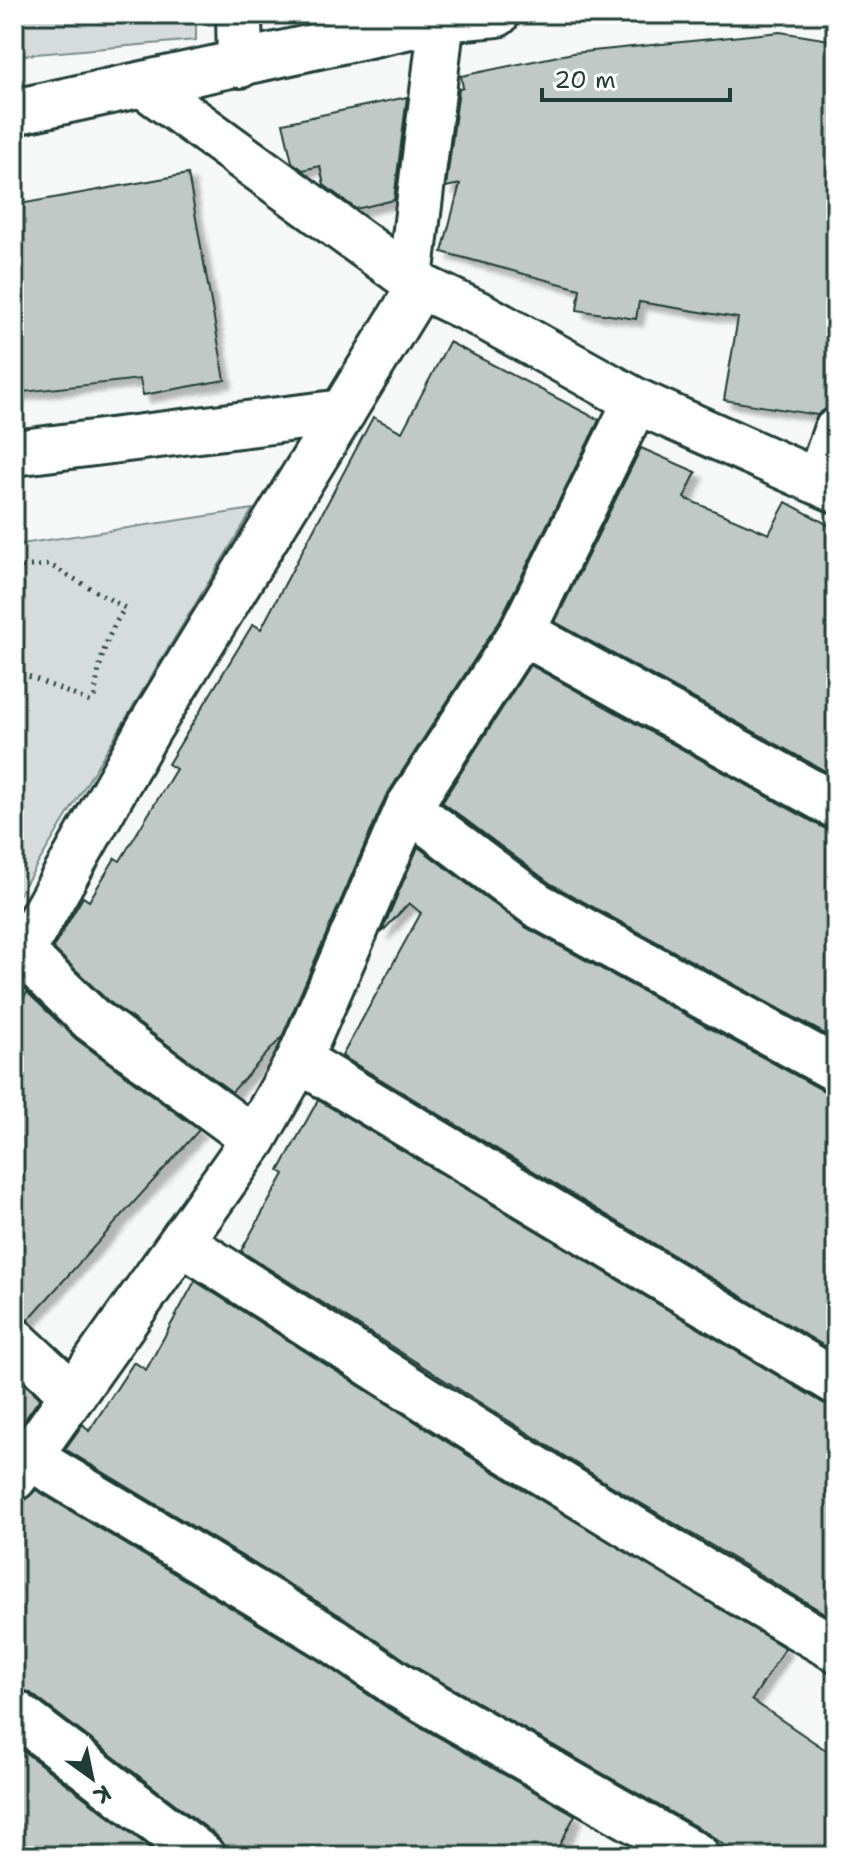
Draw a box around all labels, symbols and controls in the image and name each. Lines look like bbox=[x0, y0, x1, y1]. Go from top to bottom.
scale bar bbox=[542, 52, 730, 102]
text: 20 m bbox=[554, 64, 616, 96]
north arrow bbox=[52, 1738, 132, 1818]
text: K bbox=[88, 1778, 117, 1811]

